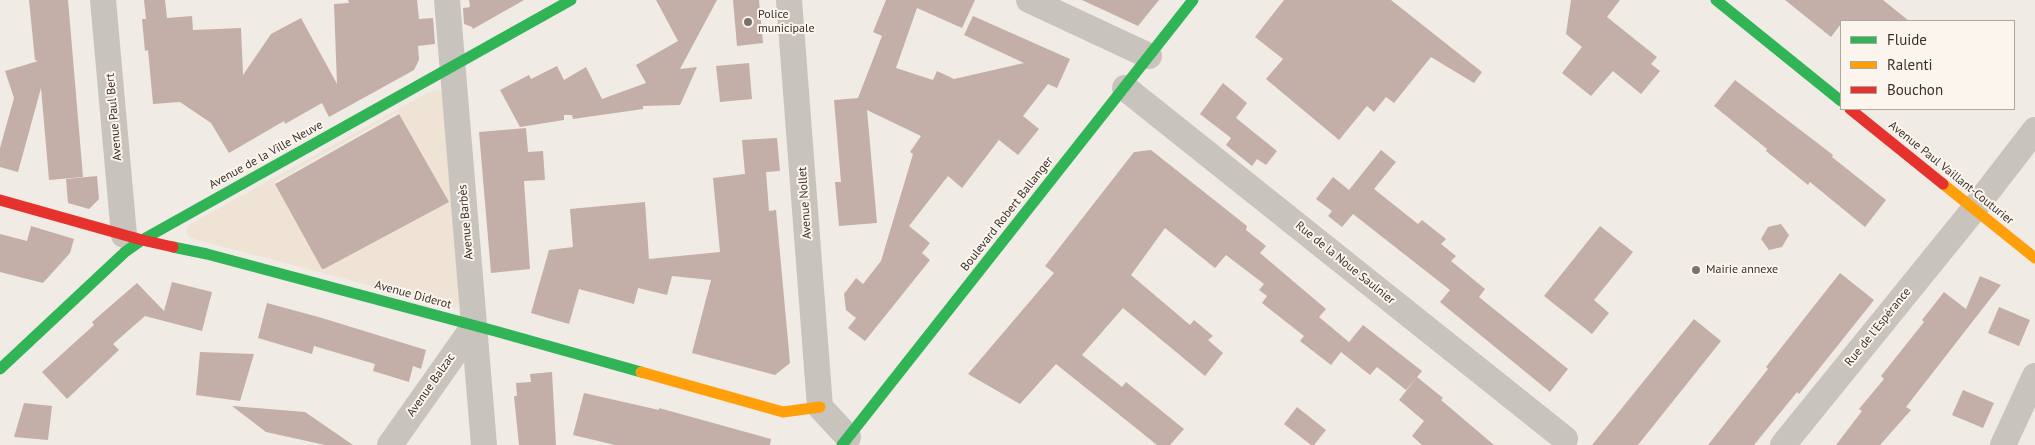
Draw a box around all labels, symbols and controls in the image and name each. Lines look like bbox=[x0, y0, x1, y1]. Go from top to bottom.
place label: Police municipale bbox=[758, 8, 815, 36]
marker: Police municipale bbox=[742, 16, 754, 28]
legend bbox=[1840, 20, 2015, 110]
text: Fluide bbox=[1887, 30, 1927, 49]
text: Ralenti bbox=[1887, 55, 1933, 74]
street label: Avenue Paul Bert bbox=[103, 73, 125, 161]
text: Bouchon bbox=[1887, 80, 1943, 99]
street label: Avenue de la Ville Neuve bbox=[207, 118, 325, 192]
street label: Avenue Paul Vaillant-Couturier bbox=[1886, 118, 2016, 228]
street label: Boulevard Robert Ballanger bbox=[958, 154, 1056, 274]
street label: Avenue Nollet bbox=[795, 166, 815, 240]
street label: Avenue Barbès bbox=[456, 184, 476, 260]
street label: Rue de la Noue Saulnier bbox=[1292, 218, 1398, 308]
place label: Mairie annexe bbox=[1706, 263, 1778, 277]
marker: Mairie annexe bbox=[1690, 264, 1702, 276]
street label: Avenue Diderot bbox=[373, 278, 453, 312]
street label: Rue de l'Espérance bbox=[1842, 285, 1914, 369]
street label: Avenue Balzac bbox=[404, 351, 458, 419]

